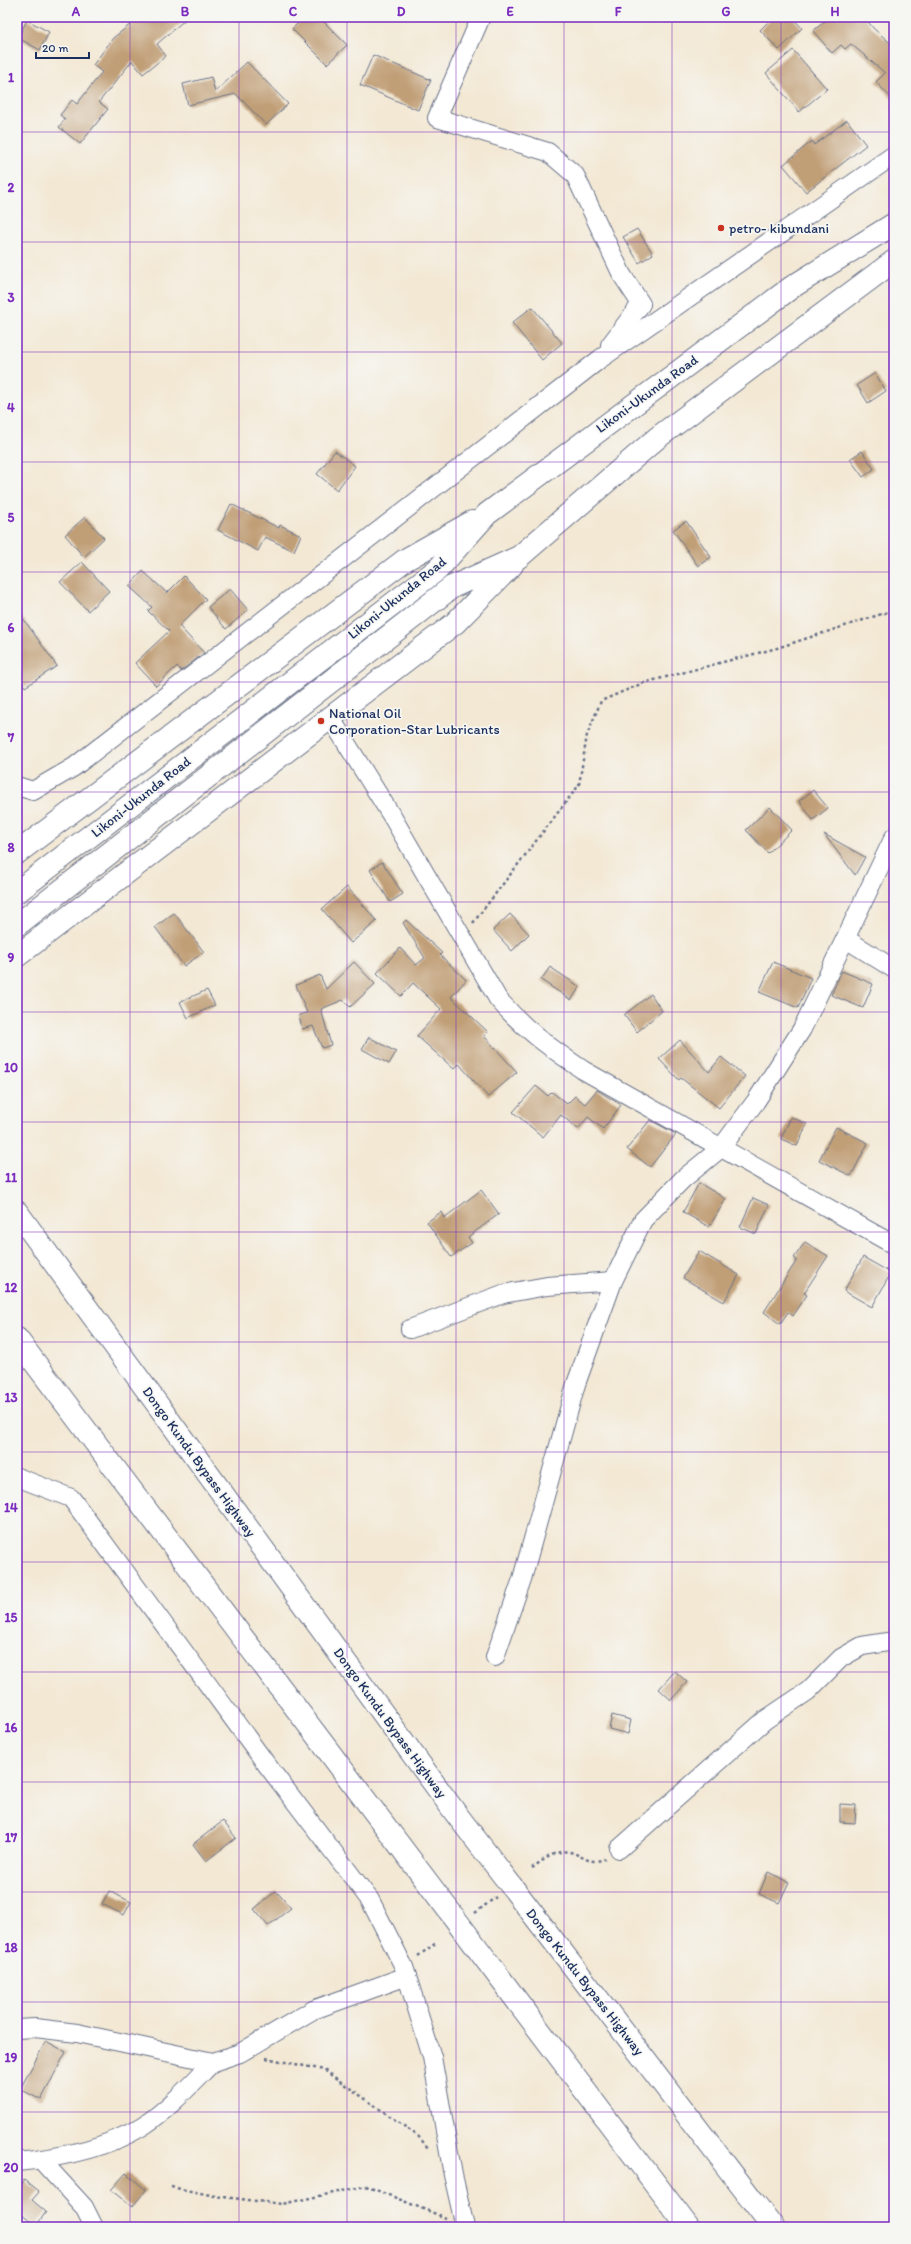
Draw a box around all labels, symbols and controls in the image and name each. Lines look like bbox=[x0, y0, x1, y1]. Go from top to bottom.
text: A bbox=[71, 4, 81, 19]
text: B bbox=[181, 4, 190, 19]
text: C bbox=[289, 4, 298, 19]
text: D bbox=[397, 4, 406, 19]
text: E bbox=[506, 4, 514, 19]
text: F bbox=[615, 4, 622, 19]
text: G bbox=[722, 4, 731, 19]
text: H bbox=[831, 4, 840, 19]
scale bar bbox=[36, 34, 89, 60]
text: 20 m bbox=[42, 41, 69, 55]
text: 1 bbox=[8, 70, 14, 85]
text: 2 bbox=[8, 180, 15, 195]
place label: petro- kibundani bbox=[729, 220, 829, 237]
marker: petro- kibundani bbox=[716, 223, 726, 233]
text: 3 bbox=[7, 290, 15, 305]
street label: Likoni-Ukunda Road bbox=[593, 351, 702, 437]
text: 4 bbox=[7, 400, 15, 415]
text: 5 bbox=[8, 510, 15, 525]
street label: Likoni-Ukunda Road bbox=[344, 553, 450, 643]
text: 6 bbox=[8, 620, 15, 635]
place label: National Oil Corporation-Star Lubricants bbox=[329, 705, 500, 738]
marker: National Oil Corporation-Star Lubricants bbox=[316, 716, 326, 726]
text: 7 bbox=[7, 730, 15, 745]
street label: Likoni-Ukunda Road bbox=[88, 753, 195, 841]
text: 8 bbox=[7, 840, 15, 855]
text: 9 bbox=[8, 950, 15, 965]
text: 10 bbox=[4, 1060, 18, 1075]
text: 11 bbox=[5, 1170, 17, 1185]
text: 12 bbox=[5, 1280, 18, 1295]
street label: Dongo Kundu Bypass Highway bbox=[139, 1383, 260, 1541]
text: 13 bbox=[4, 1390, 18, 1405]
text: 14 bbox=[4, 1500, 18, 1515]
text: 15 bbox=[5, 1610, 18, 1625]
street label: Dongo Kundu Bypass Highway bbox=[330, 1644, 451, 1802]
text: 16 bbox=[5, 1720, 18, 1735]
text: 17 bbox=[5, 1830, 18, 1845]
street label: Dongo Kundu Bypass Highway bbox=[522, 1905, 648, 2059]
text: 18 bbox=[4, 1940, 18, 1955]
text: 19 bbox=[5, 2050, 18, 2065]
text: 20 bbox=[4, 2160, 18, 2175]

